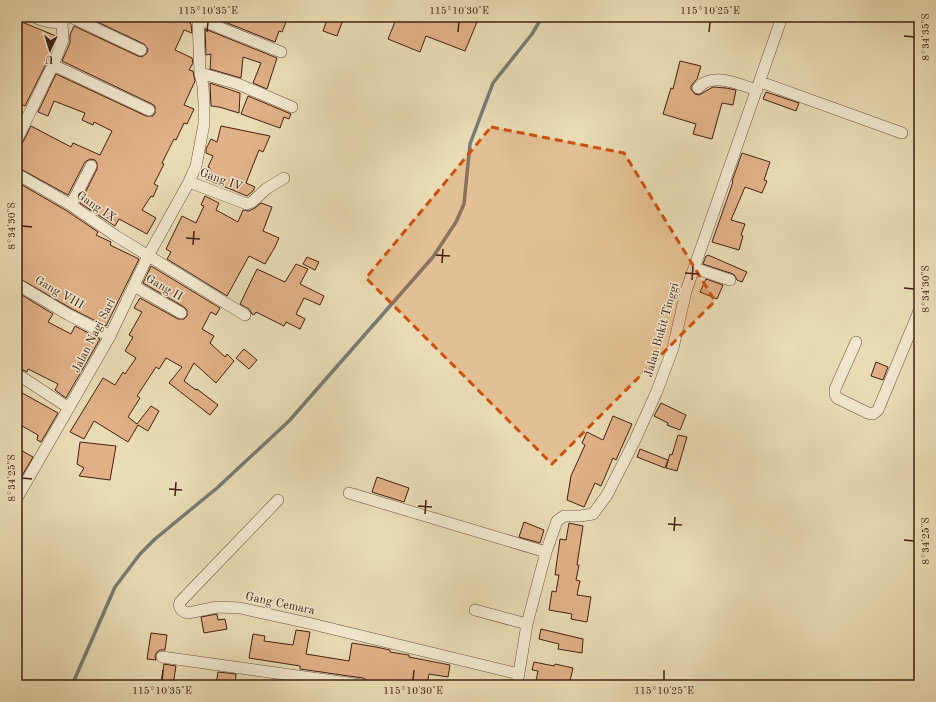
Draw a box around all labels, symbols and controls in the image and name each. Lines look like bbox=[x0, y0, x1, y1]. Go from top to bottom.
text: 115°10'35"E bbox=[178, 6, 238, 16]
text: 115°10'30"E bbox=[429, 6, 489, 16]
text: 115°10'25"E bbox=[680, 6, 740, 16]
text: 8°34'35"S bbox=[921, 13, 931, 61]
north arrow bbox=[30, 30, 70, 70]
text: U bbox=[44, 53, 54, 64]
street label: Gang IV bbox=[198, 167, 244, 193]
street label: Gang IX bbox=[74, 190, 118, 224]
text: 8°34'30"S bbox=[7, 202, 17, 250]
text: 8°34'30"S bbox=[921, 265, 931, 313]
street label: Gang II bbox=[144, 273, 185, 303]
street label: Gang VIII bbox=[32, 274, 86, 312]
street label: Jalan Bukit Tinggi bbox=[643, 281, 681, 379]
street label: Jalan Nagi Sari bbox=[70, 297, 118, 375]
text: 8°34'25"S bbox=[7, 454, 17, 502]
text: 8°34'25"S bbox=[921, 517, 931, 565]
street label: Gang Cemara bbox=[244, 591, 316, 617]
text: 115°10'35"E bbox=[132, 686, 192, 696]
text: 115°10'30"E bbox=[383, 686, 443, 696]
text: 115°10'25"E bbox=[634, 686, 694, 696]

